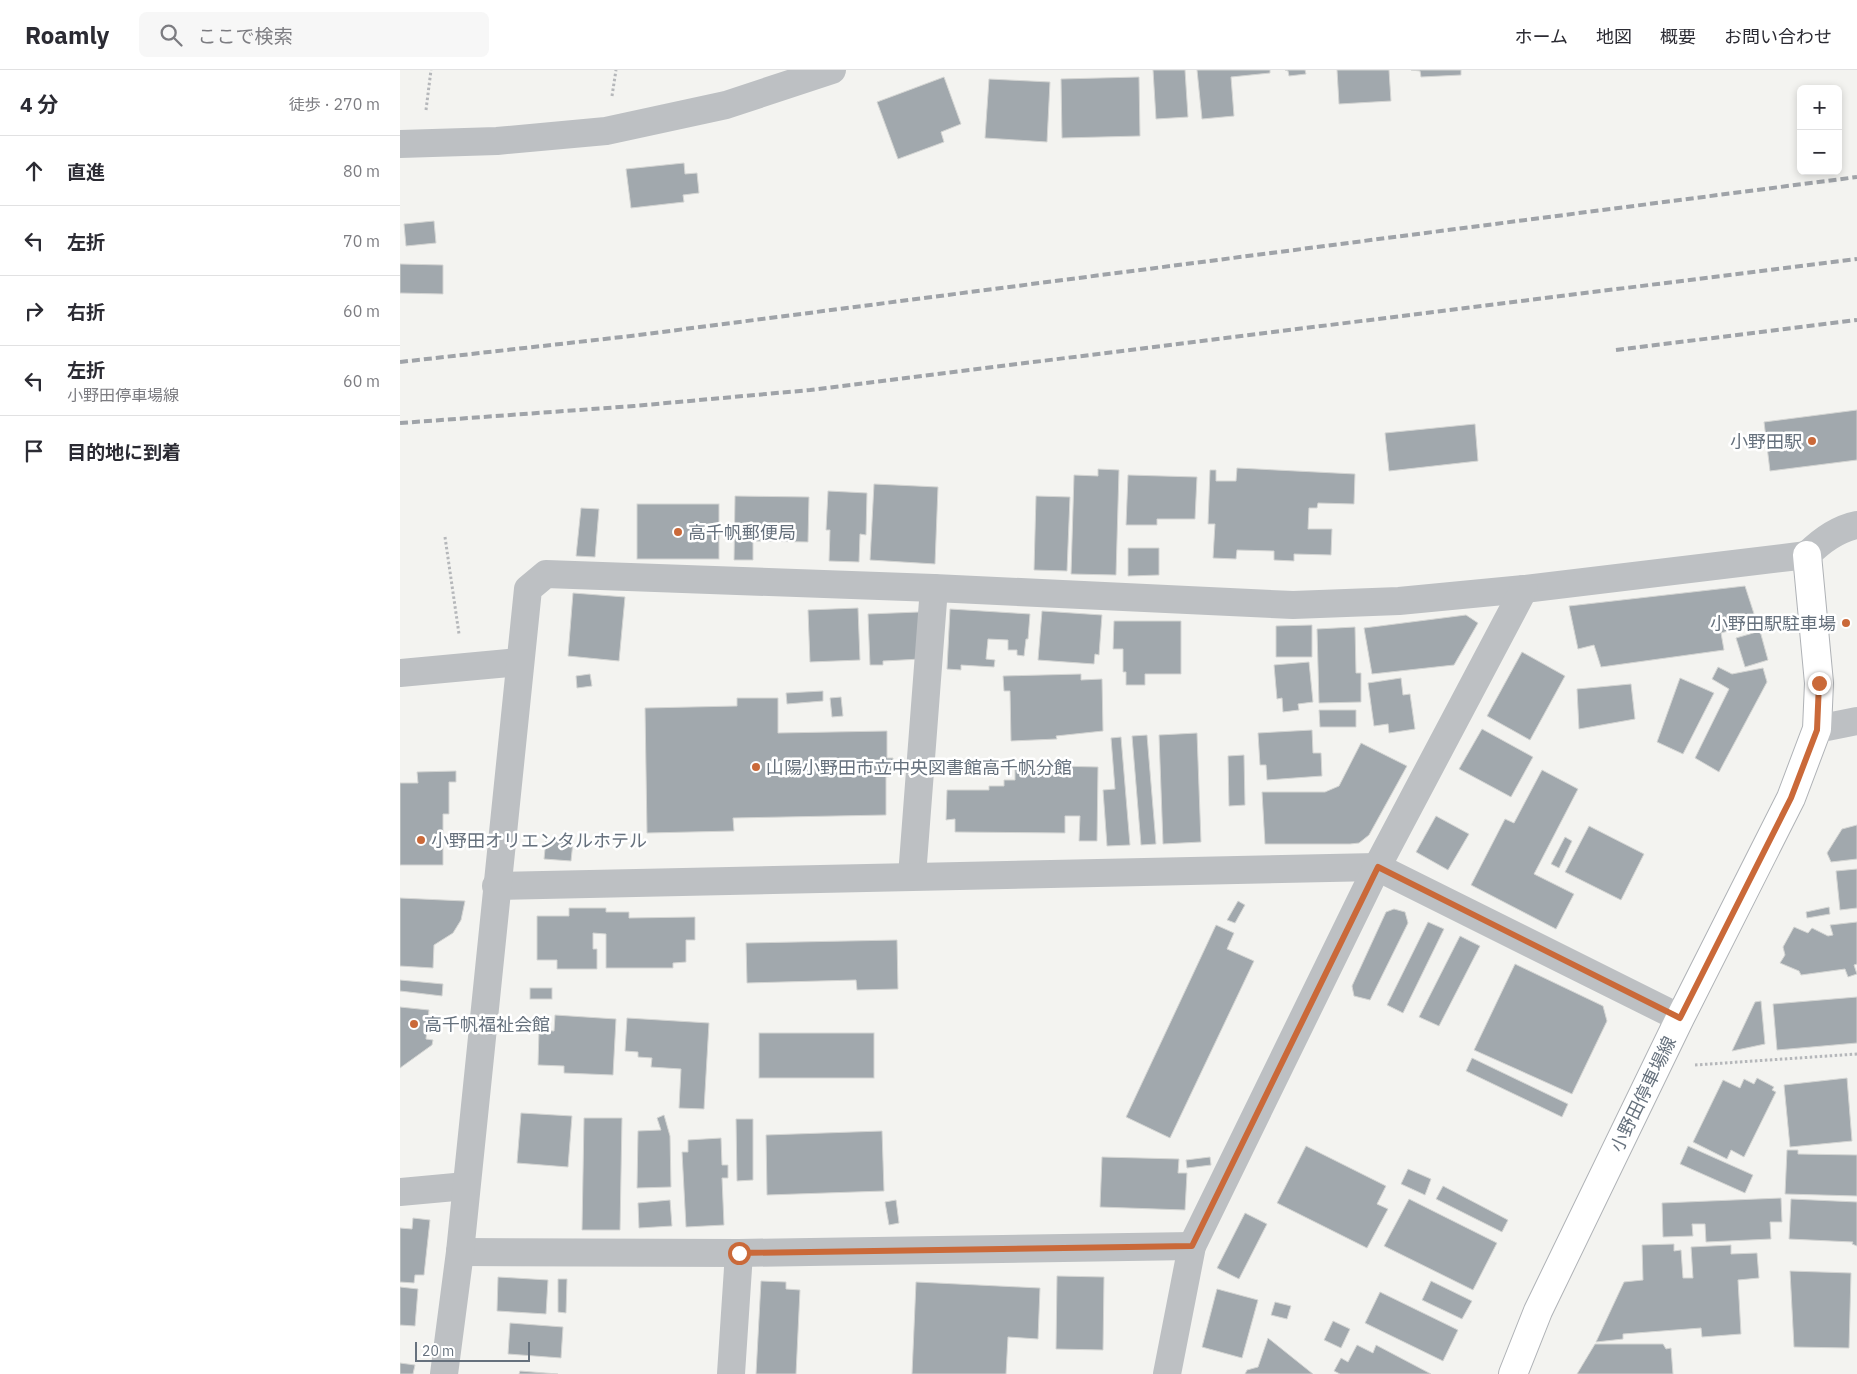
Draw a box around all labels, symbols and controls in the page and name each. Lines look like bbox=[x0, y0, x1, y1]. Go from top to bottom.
search box bbox=[139, 12, 489, 57]
text: Roamly bbox=[25, 19, 109, 51]
icon: search bbox=[157, 21, 185, 49]
text: ここで検索 bbox=[197, 24, 292, 48]
text: ホーム bbox=[1515, 25, 1568, 48]
text: 地図 bbox=[1596, 25, 1632, 48]
text: 概要 bbox=[1660, 25, 1696, 48]
text: お問い合わせ bbox=[1724, 25, 1832, 48]
map controls bbox=[1797, 85, 1842, 175]
button: + bbox=[1797, 85, 1842, 130]
text: 4 分 bbox=[20, 90, 59, 118]
text: 徒歩 · 270 m bbox=[289, 94, 380, 114]
button: − bbox=[1797, 130, 1842, 175]
icon: ahead bbox=[20, 157, 48, 185]
text: 直進 bbox=[67, 160, 105, 184]
text: 80 m bbox=[343, 161, 380, 181]
icon: left bbox=[20, 227, 48, 255]
text: 左折 bbox=[67, 230, 105, 254]
text: 70 m bbox=[343, 231, 380, 251]
icon: right bbox=[20, 297, 48, 325]
text: 右折 bbox=[67, 300, 105, 324]
text: 60 m bbox=[343, 301, 380, 321]
text: 左折 bbox=[67, 358, 105, 382]
icon: left bbox=[20, 367, 48, 395]
text: 60 m bbox=[343, 371, 380, 391]
text: 小野田停車場線 bbox=[67, 385, 179, 405]
place label: 小野田駅 bbox=[1730, 430, 1802, 453]
marker: 小野田駅 bbox=[1806, 435, 1818, 447]
icon: arrive bbox=[20, 437, 48, 465]
text: 目的地に到着 bbox=[67, 440, 181, 464]
place label: 高千帆郵便局 bbox=[688, 521, 796, 544]
marker: 高千帆郵便局 bbox=[672, 526, 684, 538]
place label: 小野田駅駐車場 bbox=[1710, 612, 1836, 635]
marker: 小野田駅駐車場 bbox=[1840, 617, 1852, 629]
route end bbox=[1808, 672, 1831, 695]
place label: 山陽小野田市立中央図書館高千帆分館 bbox=[766, 756, 1072, 779]
marker: 山陽小野田市立中央図書館高千帆分館 bbox=[750, 761, 762, 773]
place label: 小野田オリエンタルホテル bbox=[431, 829, 647, 852]
marker: 小野田オリエンタルホテル bbox=[415, 834, 427, 846]
place label: 高千帆福祉会館 bbox=[424, 1013, 550, 1036]
marker: 高千帆福祉会館 bbox=[408, 1018, 420, 1030]
street label: 小野田停車場線 bbox=[1605, 1032, 1681, 1156]
route start bbox=[728, 1242, 751, 1265]
scale bar bbox=[415, 1339, 530, 1362]
text: 20 m bbox=[422, 1342, 454, 1360]

